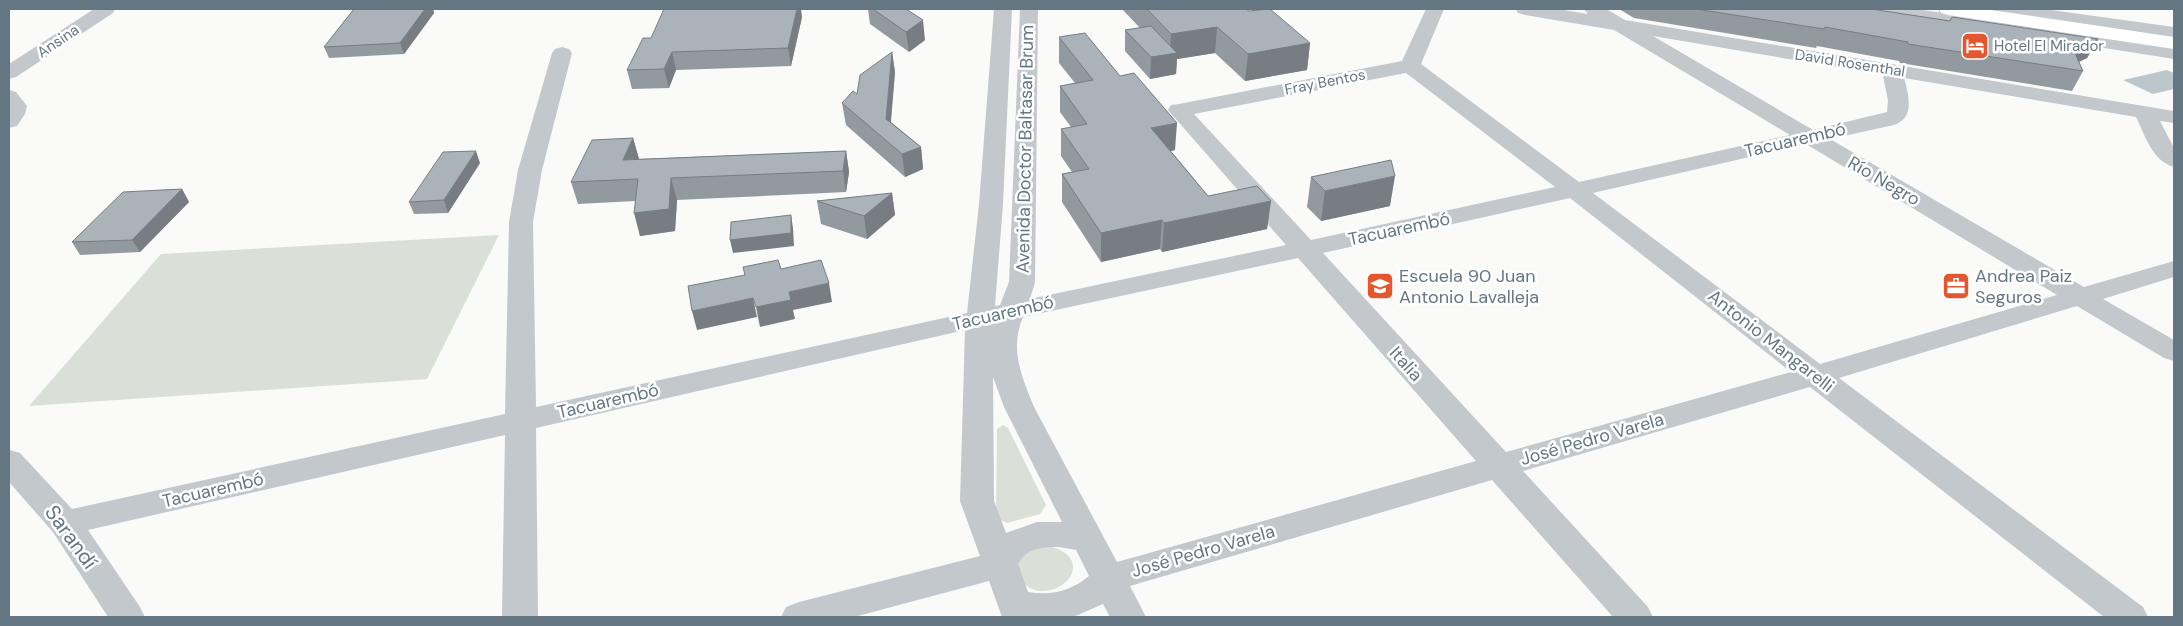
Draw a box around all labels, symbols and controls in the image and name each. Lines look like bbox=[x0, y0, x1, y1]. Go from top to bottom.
street label: Ansina bbox=[33, 20, 83, 62]
street label: Avenida Doctor Baltasar Brum bbox=[1011, 25, 1039, 273]
hotel icon: Hotel El Mirador bbox=[1960, 31, 1990, 61]
place label: Hotel El Mirador bbox=[1994, 36, 2104, 56]
street label: David Rosenthal bbox=[1794, 44, 1906, 82]
street label: Fray Bentos bbox=[1283, 64, 1367, 100]
street label: Tacuarembó bbox=[1742, 117, 1848, 163]
street label: Río Negro bbox=[1843, 151, 1925, 211]
street label: Tacuarembó bbox=[1346, 207, 1452, 251]
place label: Escuela 90 Juan Antonio Lavalleja bbox=[1399, 264, 1539, 309]
place label: Andrea Paiz Seguros bbox=[1975, 264, 2072, 309]
school or university icon: Escuela 90 Juan Antonio Lavalleja bbox=[1365, 271, 1395, 301]
office icon: Andrea Paiz Seguros bbox=[1941, 271, 1971, 301]
street label: Antonio Mangarelli bbox=[1703, 284, 1839, 398]
street label: Tacuarembó bbox=[950, 290, 1056, 336]
street label: Italia bbox=[1384, 341, 1428, 387]
street label: Tacuarembó bbox=[555, 378, 661, 424]
street label: José Pedro Varela bbox=[1517, 407, 1667, 471]
street label: Tacuarembó bbox=[160, 467, 266, 513]
street label: Sarandí bbox=[38, 499, 104, 575]
street label: José Pedro Varela bbox=[1128, 519, 1278, 583]

